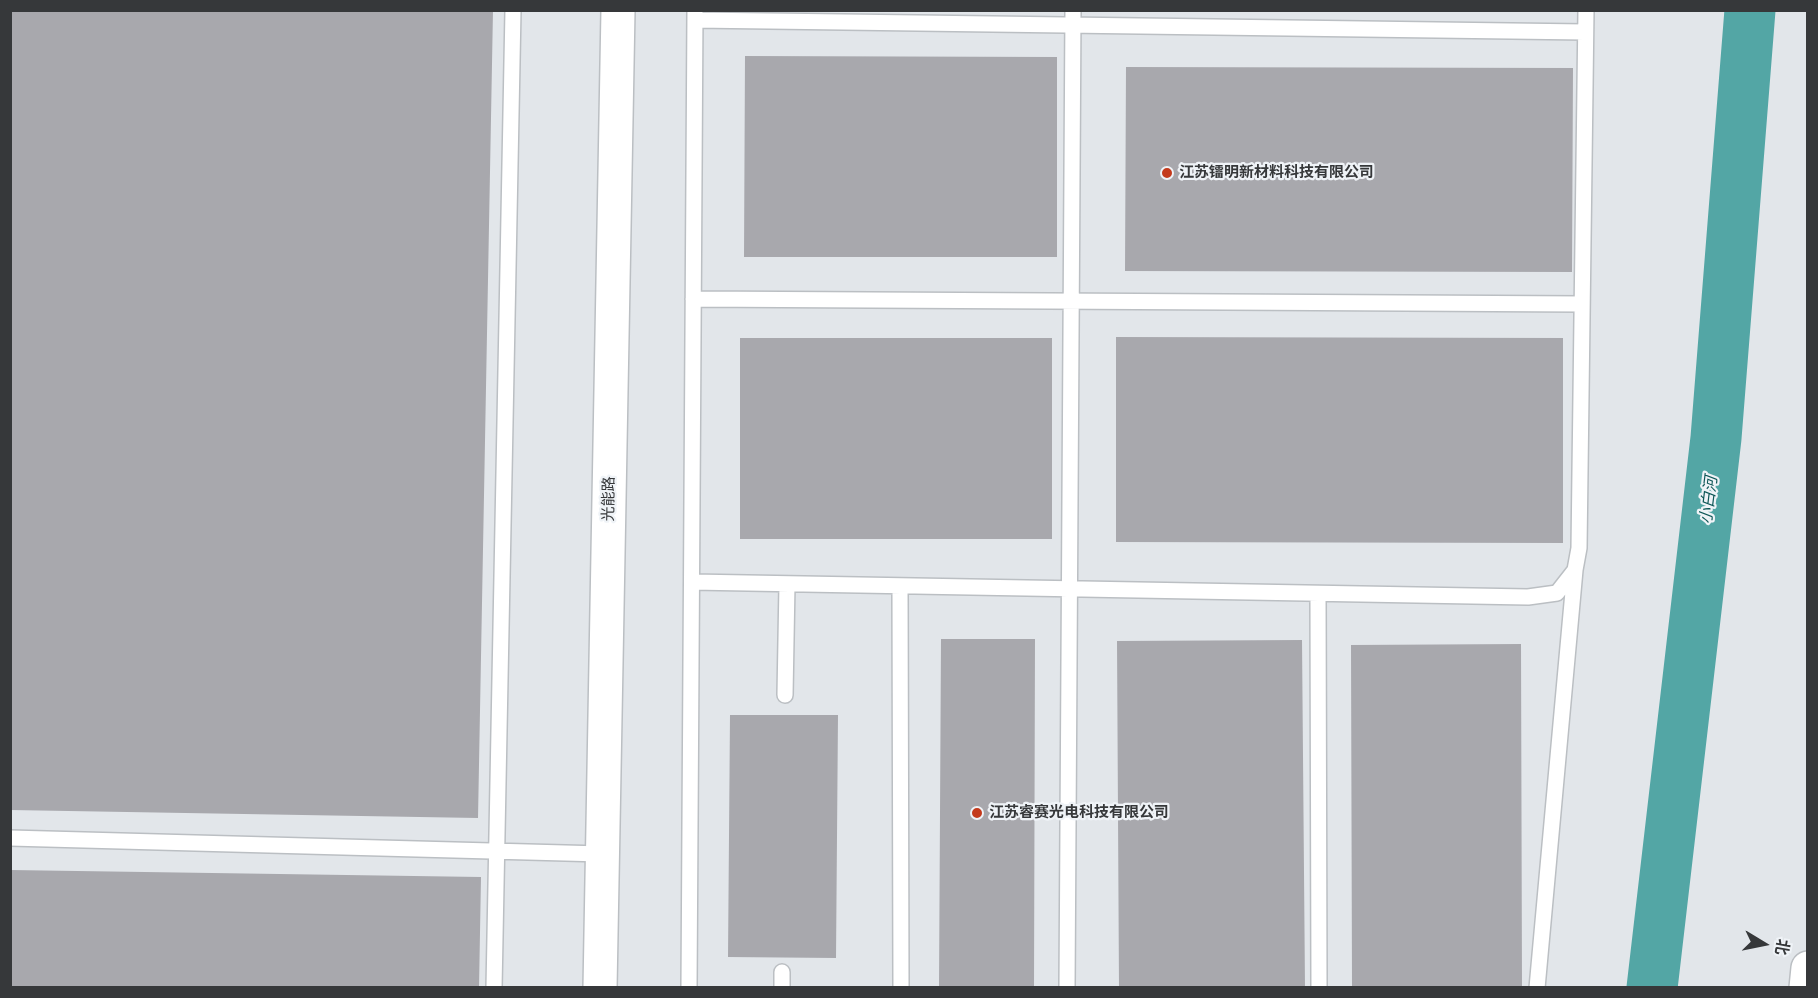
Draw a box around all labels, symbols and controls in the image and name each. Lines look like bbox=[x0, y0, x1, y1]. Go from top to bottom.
place label: 江苏镭明新材料科技有限公司 bbox=[1179, 164, 1374, 182]
marker: 江苏镭明新材料科技有限公司 bbox=[1160, 166, 1174, 180]
water label: 小白河 bbox=[1697, 475, 1721, 525]
street label: 光能路 bbox=[600, 476, 618, 522]
place label: 江苏睿赛光电科技有限公司 bbox=[989, 804, 1169, 822]
marker: 江苏睿赛光电科技有限公司 bbox=[970, 806, 984, 820]
north arrow bbox=[1734, 914, 1794, 974]
text: 北 bbox=[1771, 938, 1793, 957]

